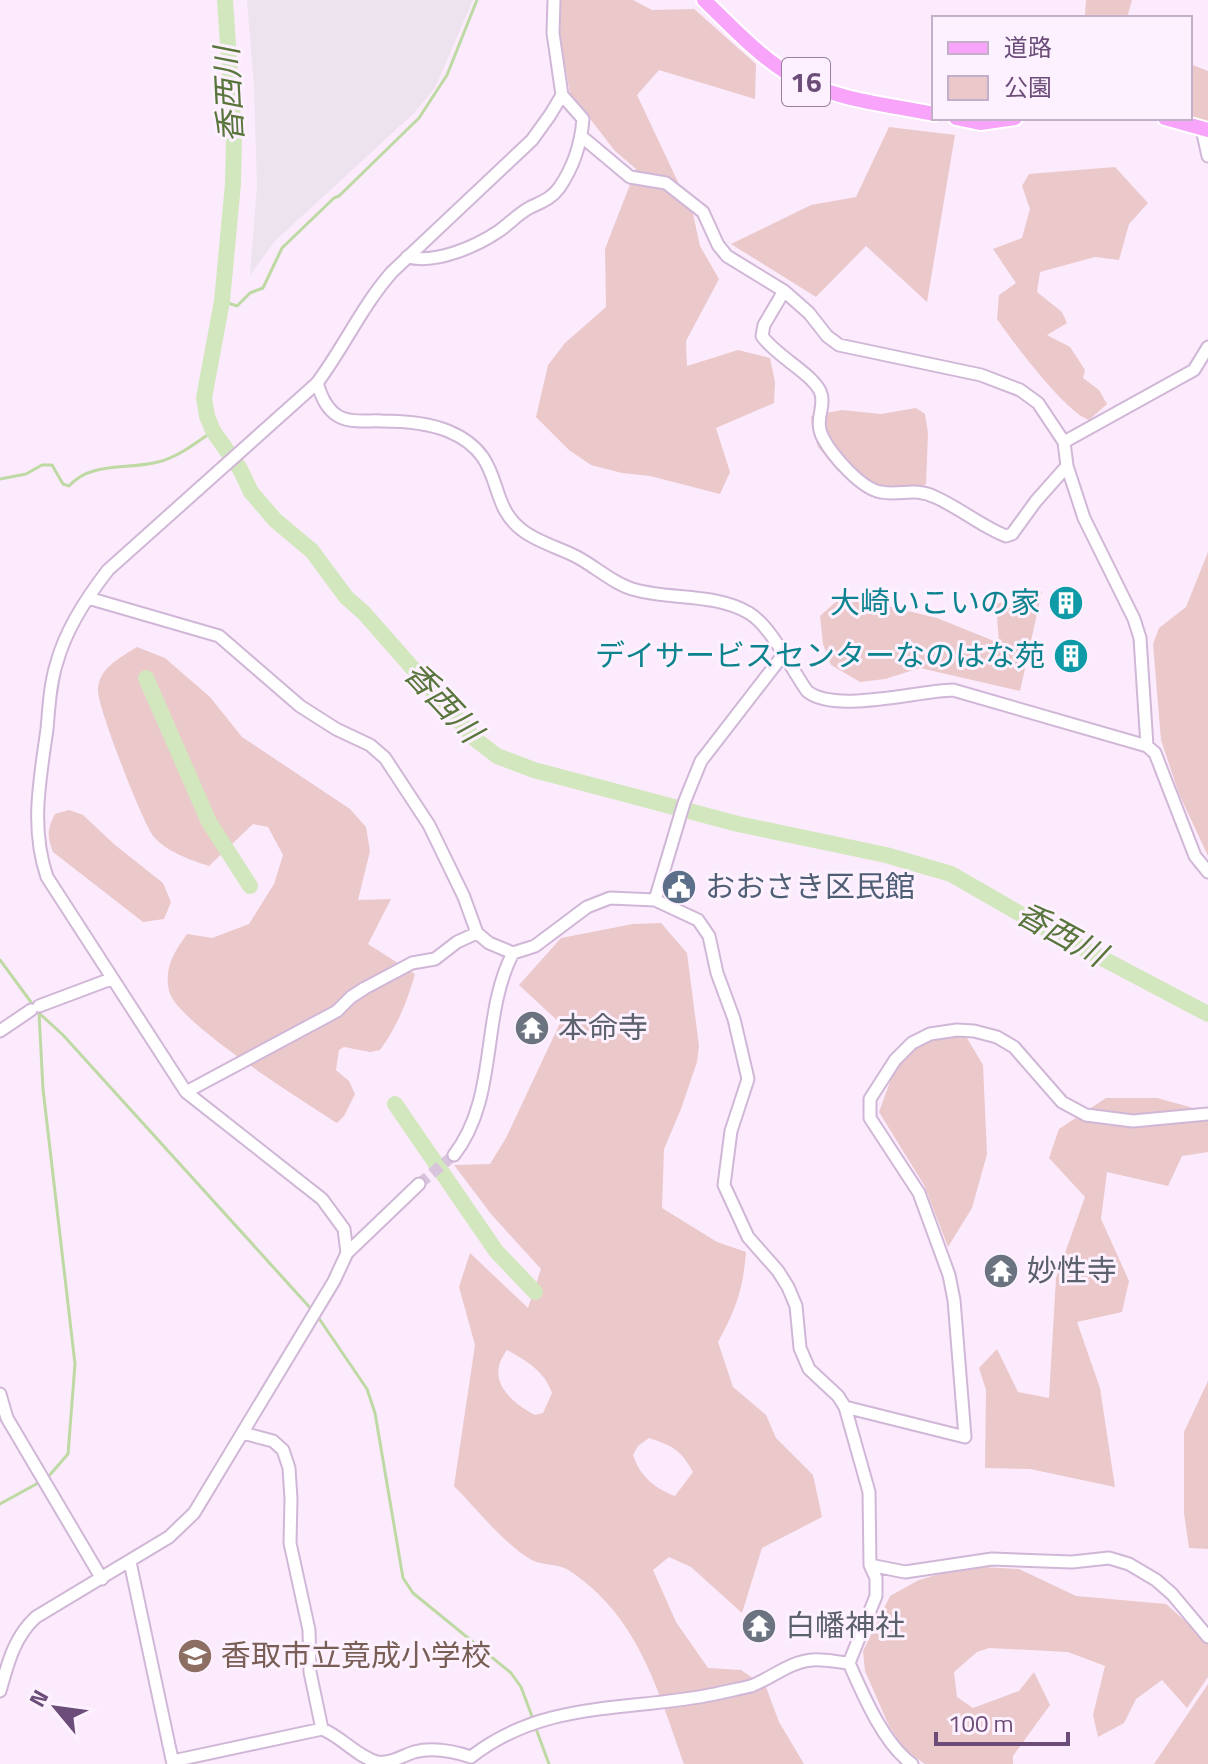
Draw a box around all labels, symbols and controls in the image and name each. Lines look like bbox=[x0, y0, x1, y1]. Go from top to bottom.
legend bbox=[932, 16, 1192, 120]
text: 道路 bbox=[1004, 29, 1052, 65]
water label: 香西川 bbox=[201, 43, 254, 144]
road number: 16 bbox=[782, 58, 830, 106]
text: 公園 bbox=[1004, 69, 1052, 105]
place label: 大崎いこいの家 bbox=[830, 579, 1040, 625]
building icon: 大崎いこいの家 bbox=[1047, 584, 1085, 622]
place label: デイサービスセンターなのはな苑 bbox=[595, 632, 1045, 678]
building icon: デイサービスセンターなのはな苑 bbox=[1052, 637, 1090, 675]
water label: 香西川 bbox=[393, 650, 496, 755]
place label: おおさき区民館 bbox=[705, 863, 915, 909]
public building icon: おおさき区民館 bbox=[660, 868, 698, 906]
water label: 香西川 bbox=[1008, 889, 1118, 979]
place label: 本命寺 bbox=[558, 1004, 648, 1050]
temple icon: 本命寺 bbox=[513, 1009, 551, 1047]
place label: 妙性寺 bbox=[1027, 1247, 1117, 1293]
temple icon: 妙性寺 bbox=[982, 1252, 1020, 1290]
place label: 白幡神社 bbox=[785, 1602, 905, 1648]
temple icon: 白幡神社 bbox=[740, 1607, 778, 1645]
place label: 香取市立竟成小学校 bbox=[221, 1632, 491, 1678]
school or university icon: 香取市立竟成小学校 bbox=[176, 1637, 214, 1675]
north arrow bbox=[16, 1668, 96, 1748]
text: N bbox=[20, 1683, 57, 1713]
scale bar bbox=[936, 1696, 1068, 1746]
text: 100 m bbox=[948, 1705, 1014, 1741]

